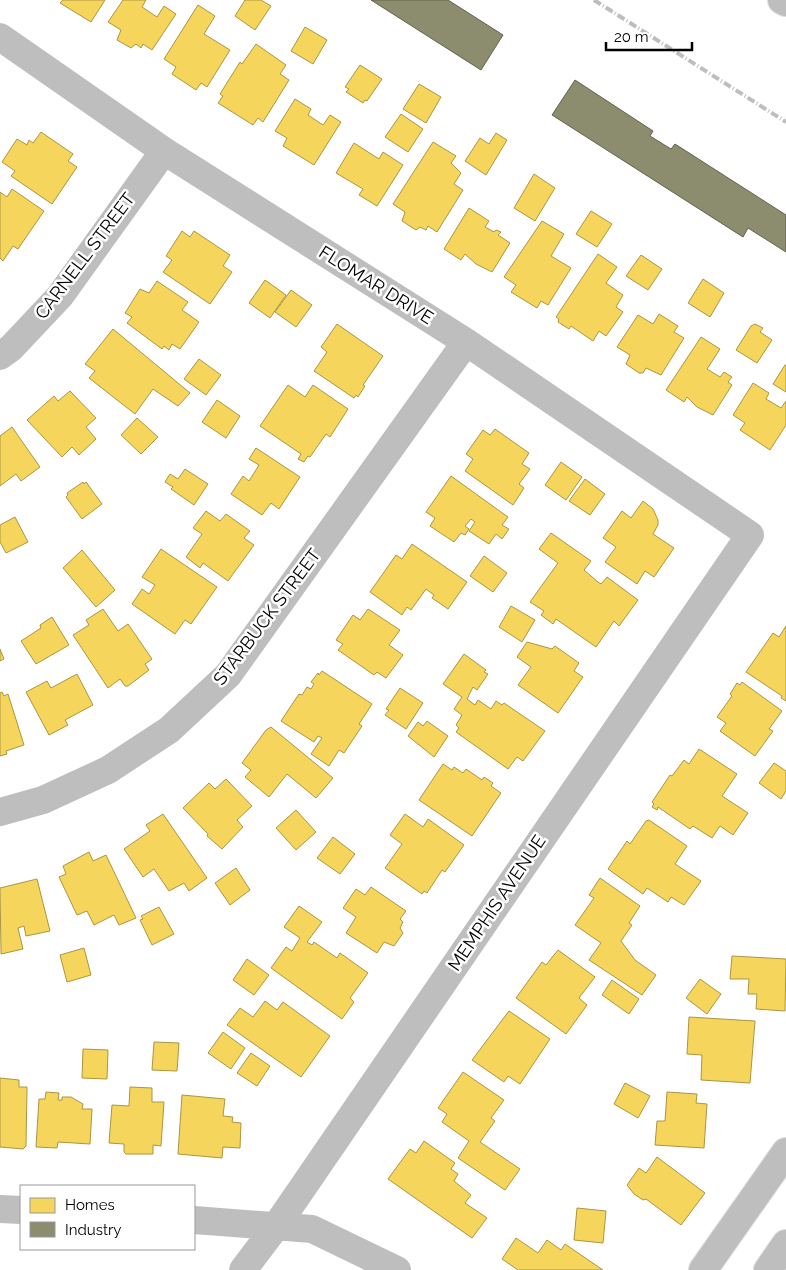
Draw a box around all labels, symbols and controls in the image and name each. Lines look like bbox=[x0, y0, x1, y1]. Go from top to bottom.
scale bar bbox=[606, 20, 692, 52]
text: 20 m bbox=[614, 28, 649, 46]
street label: CARNELL STREET bbox=[30, 188, 139, 323]
street label: FLOMAR DRIVE bbox=[315, 241, 437, 328]
street label: STARBUCK STREET bbox=[209, 544, 325, 689]
street label: MEMPHIS AVENUE bbox=[443, 831, 550, 975]
legend bbox=[20, 1185, 195, 1250]
text: Homes bbox=[65, 1196, 115, 1214]
text: Industry bbox=[65, 1221, 121, 1239]

